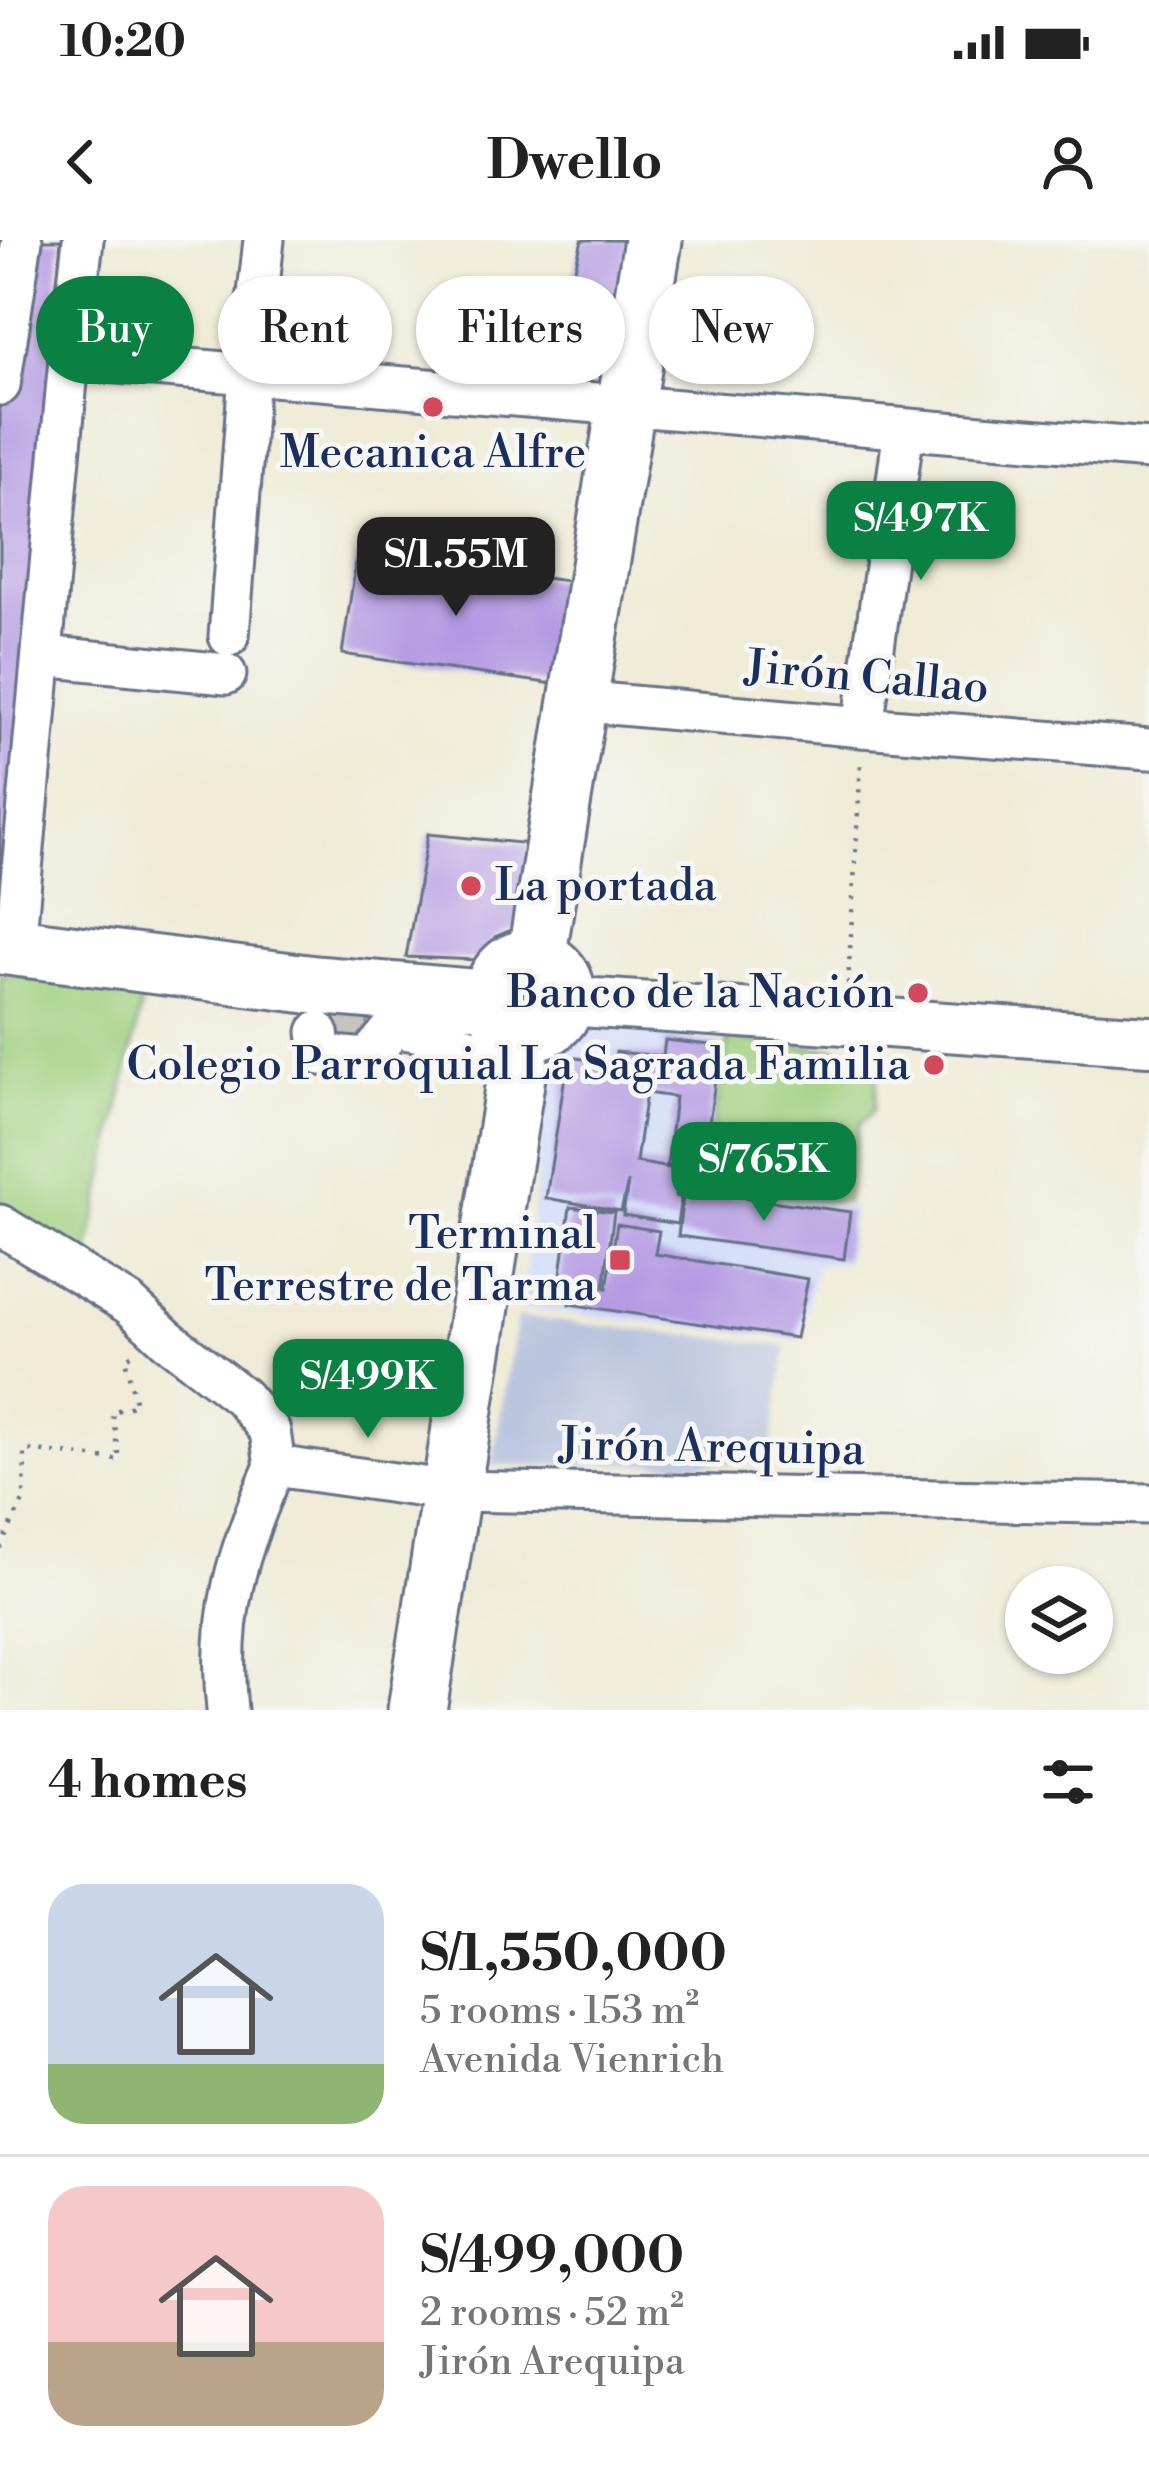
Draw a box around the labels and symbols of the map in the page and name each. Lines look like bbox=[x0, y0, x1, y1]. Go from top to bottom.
marker: Mecanica Alfre bbox=[420, 394, 446, 420]
place label: Mecanica Alfre bbox=[280, 425, 586, 482]
pin: S/497K bbox=[823, 481, 1019, 583]
pin: S/1.55M bbox=[345, 517, 567, 619]
street label: Jirón Callao bbox=[741, 639, 991, 717]
place label: La portada bbox=[495, 858, 717, 915]
marker: La portada bbox=[458, 873, 484, 899]
place label: Banco de la Nación bbox=[506, 965, 894, 1022]
marker: Banco de la Nación bbox=[905, 980, 931, 1006]
place label: Colegio Parroquial La Sagrada Familia bbox=[126, 1037, 910, 1094]
marker: Colegio Parroquial La Sagrada Familia bbox=[921, 1052, 947, 1078]
pin: S/765K bbox=[666, 1122, 862, 1224]
place label: Terminal Terrestre de Tarma bbox=[205, 1206, 596, 1315]
marker: Terminal Terrestre de Tarma bbox=[607, 1247, 633, 1273]
pin: S/499K bbox=[270, 1339, 466, 1441]
street label: Jirón Arequipa bbox=[557, 1417, 865, 1479]

